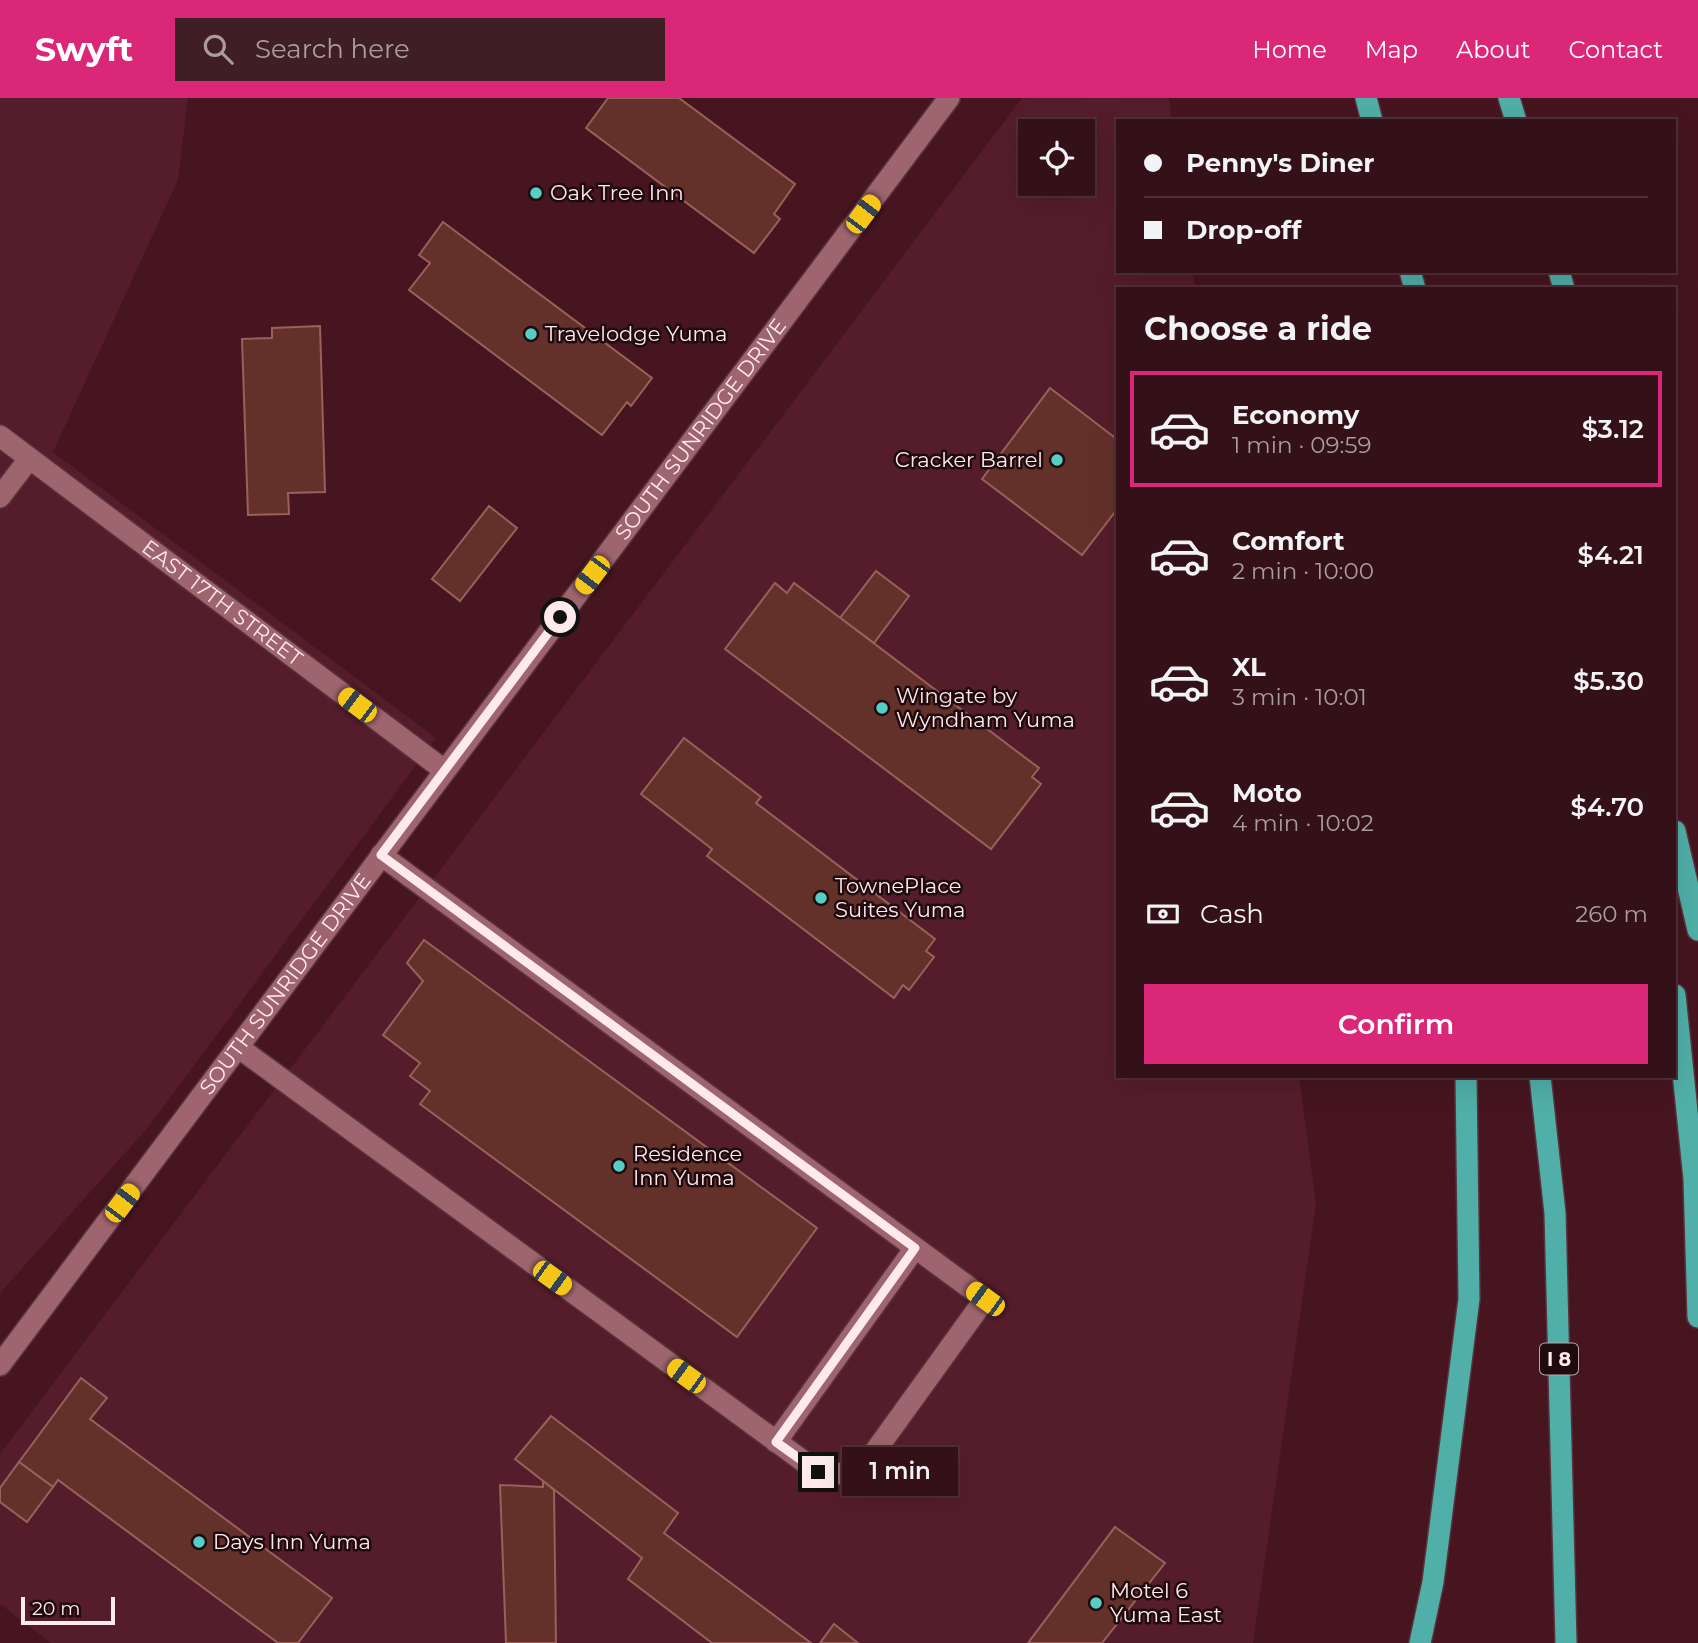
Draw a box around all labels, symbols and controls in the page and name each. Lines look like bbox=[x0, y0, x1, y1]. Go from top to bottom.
search box bbox=[175, 18, 665, 81]
text: Swyft bbox=[35, 29, 133, 69]
icon: search bbox=[199, 30, 237, 68]
text: Search here bbox=[255, 33, 410, 65]
text: Home bbox=[1252, 35, 1327, 64]
text: Map bbox=[1365, 35, 1418, 64]
text: About bbox=[1456, 35, 1530, 64]
text: Contact bbox=[1568, 35, 1663, 64]
map controls bbox=[1018, 119, 1095, 196]
button: locate bbox=[1018, 119, 1095, 196]
text: Penny's Diner bbox=[1186, 147, 1375, 179]
place label: Oak Tree Inn bbox=[550, 180, 684, 205]
marker: Oak Tree Inn bbox=[528, 185, 544, 201]
car bbox=[842, 191, 885, 237]
text: Drop-off bbox=[1186, 214, 1301, 246]
text: Choose a ride bbox=[1144, 309, 1372, 348]
street label: SOUTH SUNRIDGE DRIVE bbox=[610, 314, 791, 545]
place label: Travelodge Yuma bbox=[545, 321, 727, 346]
marker: Travelodge Yuma bbox=[523, 326, 539, 342]
icon: car bbox=[1148, 398, 1211, 461]
text: Economy bbox=[1232, 399, 1359, 431]
text: $3.12 bbox=[1582, 413, 1644, 445]
text: 1 min · 09:59 bbox=[1232, 431, 1371, 459]
place label: Cracker Barrel bbox=[895, 447, 1043, 472]
marker: Cracker Barrel bbox=[1049, 452, 1065, 468]
icon: car bbox=[1148, 524, 1211, 587]
text: Comfort bbox=[1232, 525, 1344, 557]
street label: EAST 17TH STREET bbox=[137, 534, 308, 671]
text: $4.21 bbox=[1578, 539, 1644, 571]
car bbox=[571, 552, 614, 598]
text: 2 min · 10:00 bbox=[1232, 557, 1374, 585]
route start bbox=[544, 601, 576, 633]
icon: car bbox=[1148, 650, 1211, 713]
text: XL bbox=[1232, 651, 1266, 683]
text: $5.30 bbox=[1573, 665, 1644, 697]
place label: Wingate by Wyndham Yuma bbox=[896, 683, 1075, 732]
text: 3 min · 10:01 bbox=[1232, 683, 1367, 711]
car bbox=[334, 684, 381, 726]
marker: Wingate by Wyndham Yuma bbox=[874, 700, 890, 716]
icon: car bbox=[1148, 776, 1211, 839]
text: Moto bbox=[1232, 777, 1302, 809]
text: $4.70 bbox=[1570, 791, 1644, 823]
text: 4 min · 10:02 bbox=[1232, 809, 1374, 837]
street label: SOUTH SUNRIDGE DRIVE bbox=[194, 868, 376, 1099]
place label: TownePlace Suites Yuma bbox=[835, 873, 965, 922]
marker: TownePlace Suites Yuma bbox=[813, 890, 829, 906]
icon: cash bbox=[1144, 895, 1182, 933]
text: Cash bbox=[1200, 898, 1264, 930]
text: 260 m bbox=[1575, 900, 1648, 928]
button: Confirm bbox=[1144, 984, 1648, 1064]
place label: Residence Inn Yuma bbox=[633, 1141, 742, 1190]
marker: Residence Inn Yuma bbox=[611, 1158, 627, 1174]
car bbox=[101, 1180, 144, 1226]
car bbox=[529, 1257, 576, 1299]
car bbox=[962, 1278, 1009, 1320]
road number: I 8 bbox=[1540, 1344, 1578, 1374]
car bbox=[663, 1355, 710, 1397]
callout: 1 min bbox=[842, 1448, 958, 1496]
route end bbox=[802, 1456, 834, 1488]
text: 1 min bbox=[869, 1457, 931, 1485]
place label: Days Inn Yuma bbox=[213, 1529, 371, 1554]
marker: Days Inn Yuma bbox=[191, 1534, 207, 1550]
place label: Motel 6 Yuma East bbox=[1110, 1578, 1222, 1627]
scale bar bbox=[21, 1594, 116, 1626]
marker: Motel 6 Yuma East bbox=[1088, 1595, 1104, 1611]
text: 20 m bbox=[32, 1597, 80, 1620]

